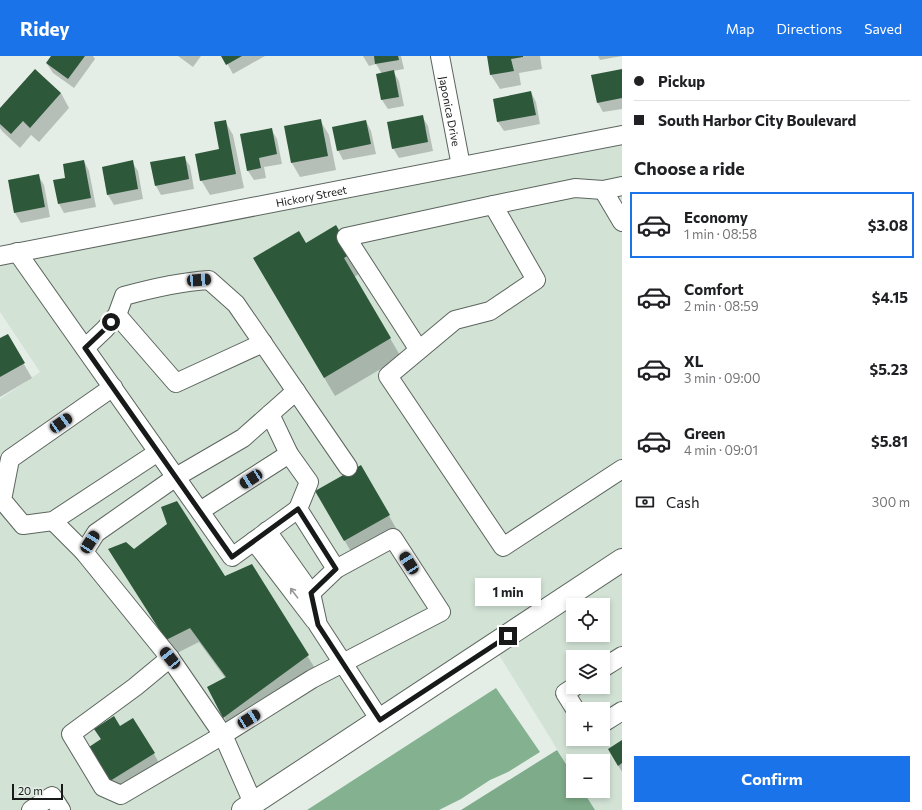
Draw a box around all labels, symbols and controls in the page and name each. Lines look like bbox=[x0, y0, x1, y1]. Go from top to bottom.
text: Ridey bbox=[20, 17, 70, 40]
text: Map bbox=[726, 20, 755, 37]
text: Directions bbox=[777, 20, 842, 37]
text: Saved bbox=[864, 20, 902, 37]
text: Pickup bbox=[658, 72, 705, 90]
street label: Japonica Drive bbox=[436, 75, 464, 147]
text: South Harbor City Boulevard bbox=[658, 111, 856, 129]
text: Choose a ride bbox=[634, 157, 745, 179]
street label: Hickory Street bbox=[274, 182, 348, 209]
icon: car bbox=[636, 207, 672, 243]
text: Economy bbox=[684, 208, 748, 226]
text: $3.08 bbox=[868, 216, 908, 234]
text: 1 min · 08:58 bbox=[684, 226, 757, 242]
car bbox=[187, 273, 211, 287]
icon: car bbox=[636, 279, 672, 315]
text: Comfort bbox=[684, 280, 744, 298]
text: $4.15 bbox=[872, 288, 908, 306]
text: 2 min · 08:59 bbox=[684, 298, 759, 314]
route start bbox=[102, 313, 120, 331]
icon: car bbox=[636, 351, 672, 387]
text: XL bbox=[684, 352, 703, 370]
text: $5.23 bbox=[870, 360, 908, 378]
text: 3 min · 09:00 bbox=[684, 370, 761, 386]
car bbox=[48, 411, 74, 435]
icon: car bbox=[636, 423, 672, 459]
text: Green bbox=[684, 424, 725, 442]
text: $5.81 bbox=[871, 432, 908, 450]
text: 4 min · 09:01 bbox=[684, 442, 758, 458]
car bbox=[238, 467, 264, 491]
icon: cash bbox=[634, 491, 656, 513]
text: Cash bbox=[666, 493, 700, 511]
text: 300 m bbox=[872, 494, 910, 510]
car bbox=[78, 529, 102, 555]
car bbox=[397, 550, 421, 576]
callout: 1 min bbox=[475, 578, 541, 606]
text: 1 min bbox=[493, 584, 523, 600]
one-way arrow bbox=[290, 588, 298, 599]
map controls bbox=[566, 598, 610, 798]
button: locate bbox=[566, 598, 610, 642]
route end bbox=[499, 627, 517, 645]
car bbox=[158, 645, 182, 671]
button: layers bbox=[566, 650, 610, 694]
button: + bbox=[566, 702, 610, 746]
car bbox=[236, 708, 262, 730]
button: − bbox=[566, 754, 610, 798]
button: Confirm bbox=[634, 756, 910, 802]
scale bar bbox=[12, 782, 63, 801]
text: 20 m bbox=[18, 784, 43, 797]

